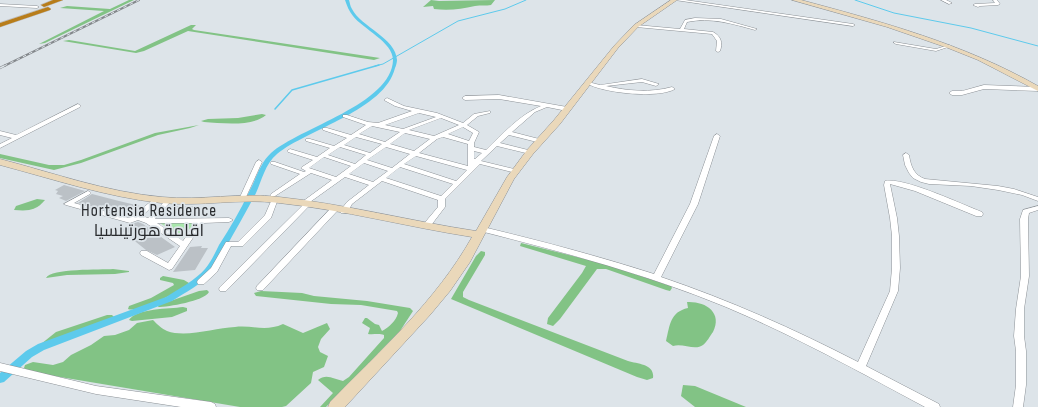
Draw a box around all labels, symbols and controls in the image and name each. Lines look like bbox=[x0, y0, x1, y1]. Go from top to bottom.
district label: Hortensia Residence اقامة هورتينسيا bbox=[81, 201, 217, 241]

